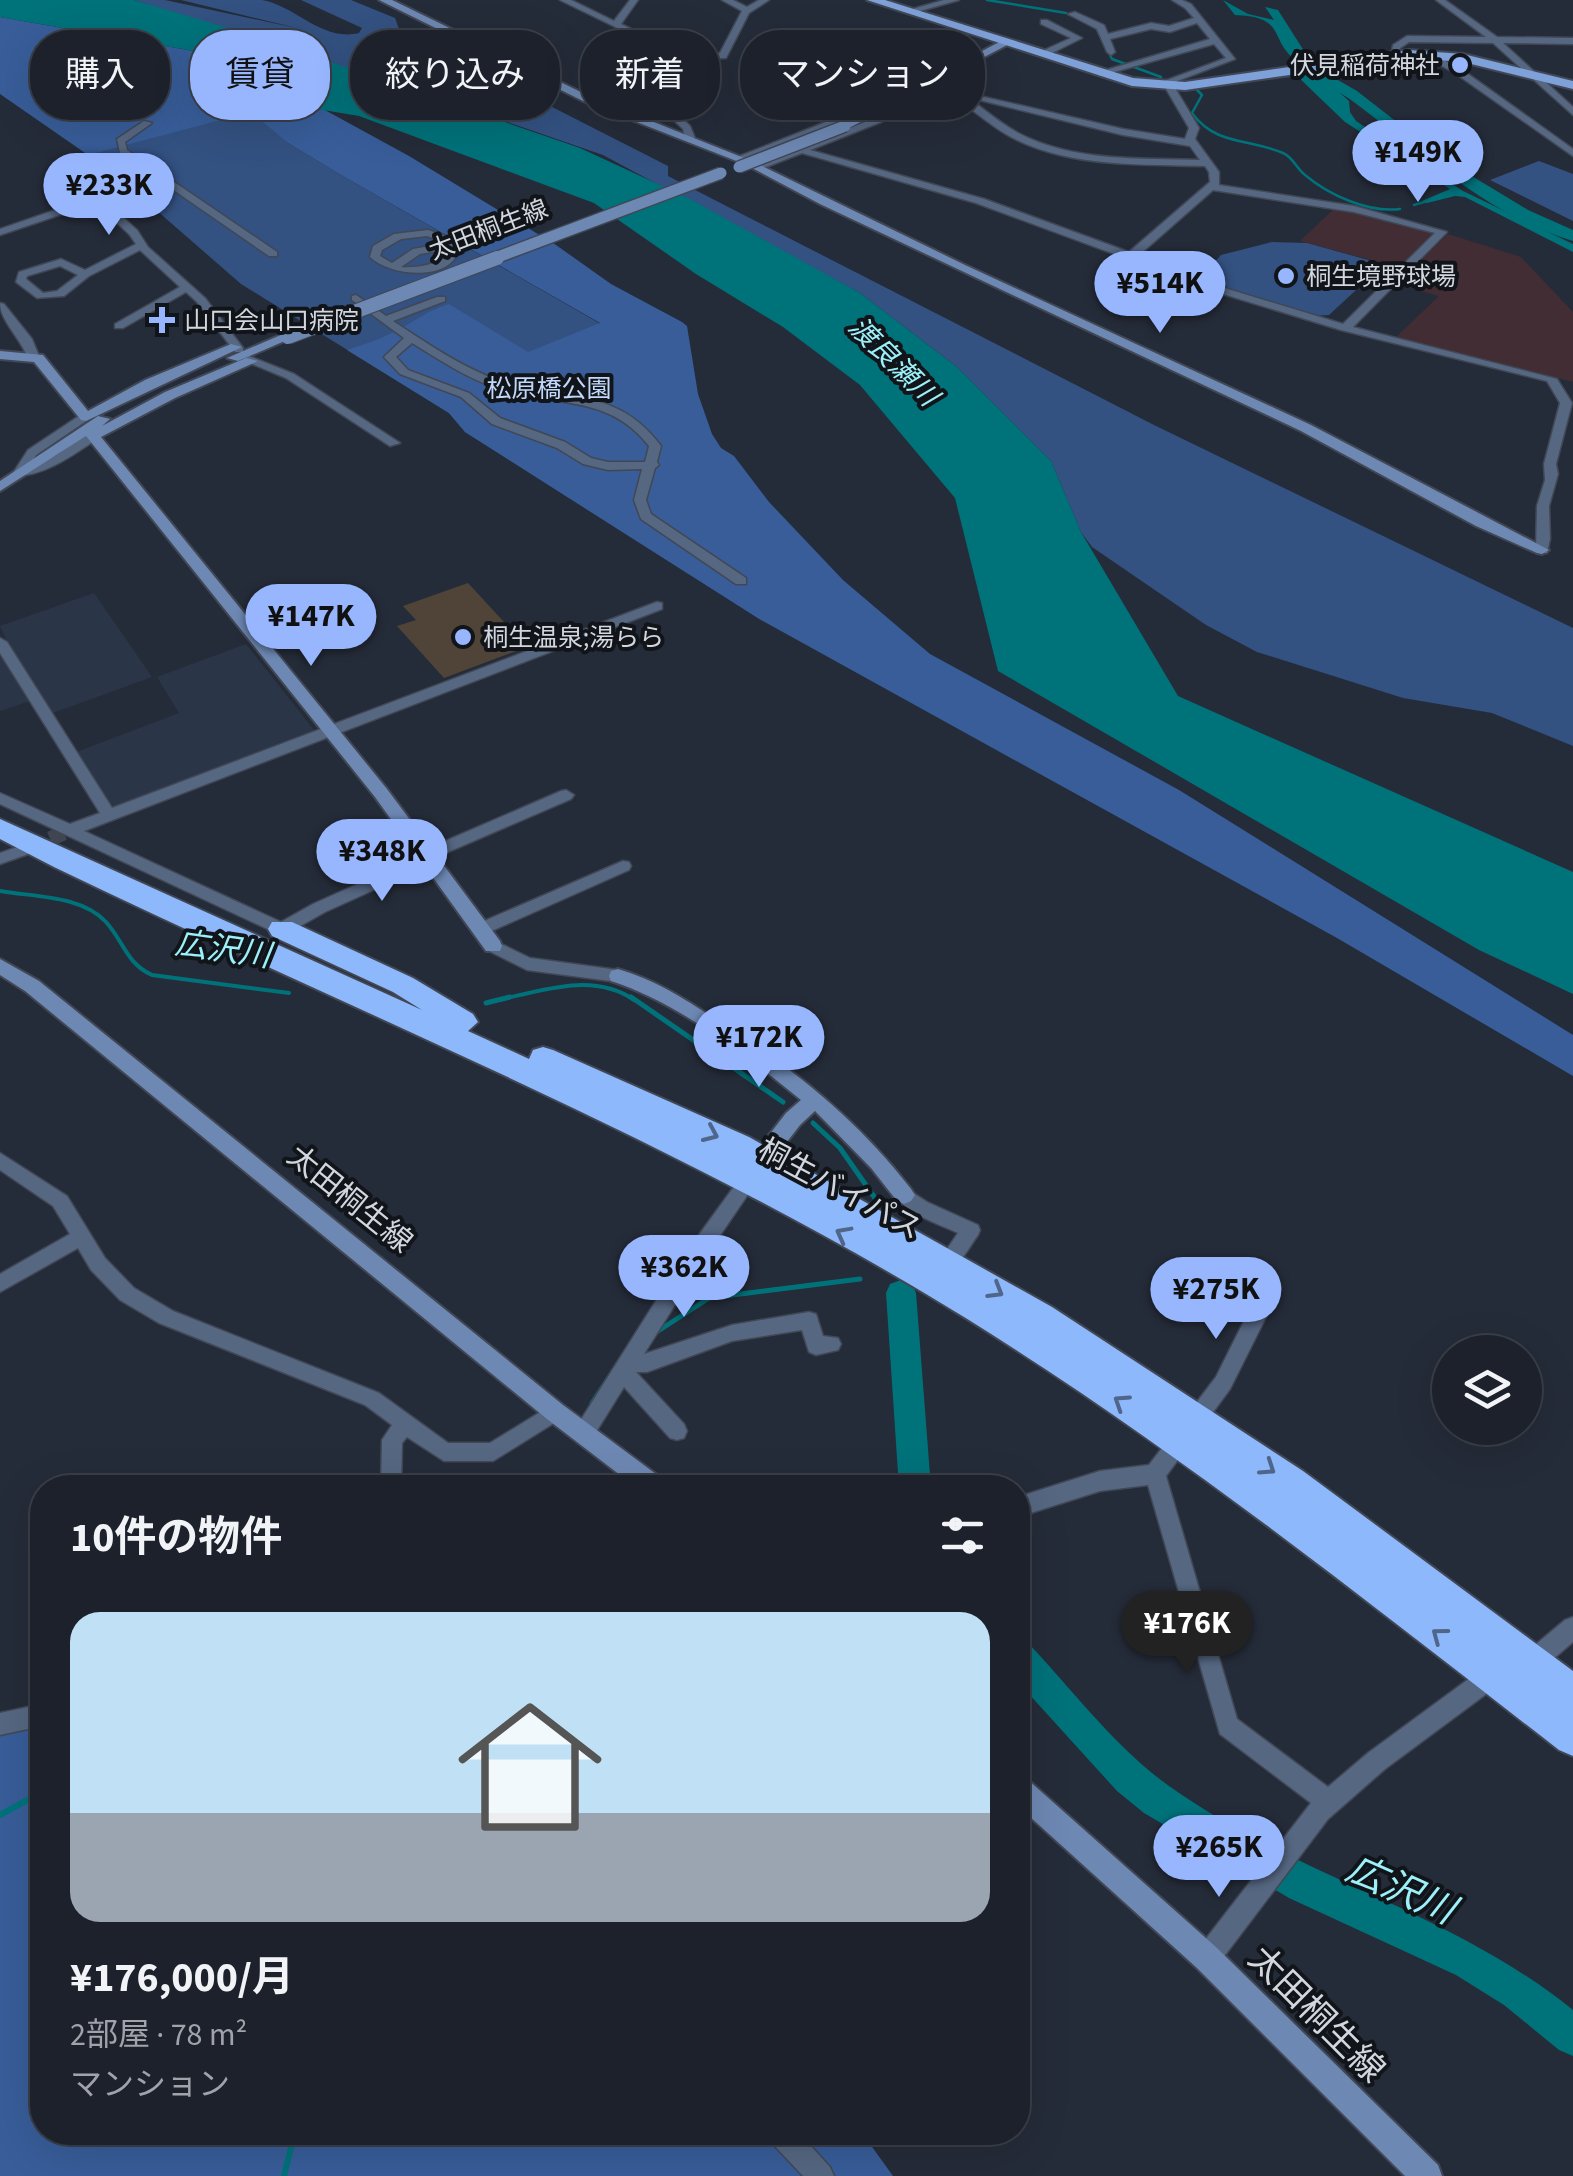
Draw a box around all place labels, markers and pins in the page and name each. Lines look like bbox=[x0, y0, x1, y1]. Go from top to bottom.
place label: 伏見稲荷神社 bbox=[1290, 48, 1440, 84]
marker: 伏見稲荷神社 bbox=[1449, 54, 1471, 76]
pin: ¥149K bbox=[1348, 120, 1488, 205]
pin: ¥233K bbox=[39, 153, 179, 238]
pin: ¥514K bbox=[1090, 251, 1230, 336]
place label: 桐生境野球場 bbox=[1306, 259, 1456, 295]
marker: 桐生境野球場 bbox=[1275, 265, 1297, 287]
place label: 山口会山口病院 bbox=[184, 303, 359, 339]
marker: 山口会山口病院 bbox=[149, 307, 175, 333]
pin: ¥147K bbox=[241, 584, 381, 669]
place label: 桐生温泉;湯らら bbox=[483, 620, 664, 656]
marker: 桐生温泉;湯らら bbox=[452, 626, 474, 648]
pin: ¥348K bbox=[312, 819, 452, 904]
pin: ¥172K bbox=[689, 1005, 829, 1090]
pin: ¥362K bbox=[614, 1235, 754, 1320]
pin: ¥275K bbox=[1146, 1257, 1286, 1342]
pin: ¥176K bbox=[1117, 1591, 1257, 1676]
pin: ¥265K bbox=[1149, 1815, 1289, 1900]

